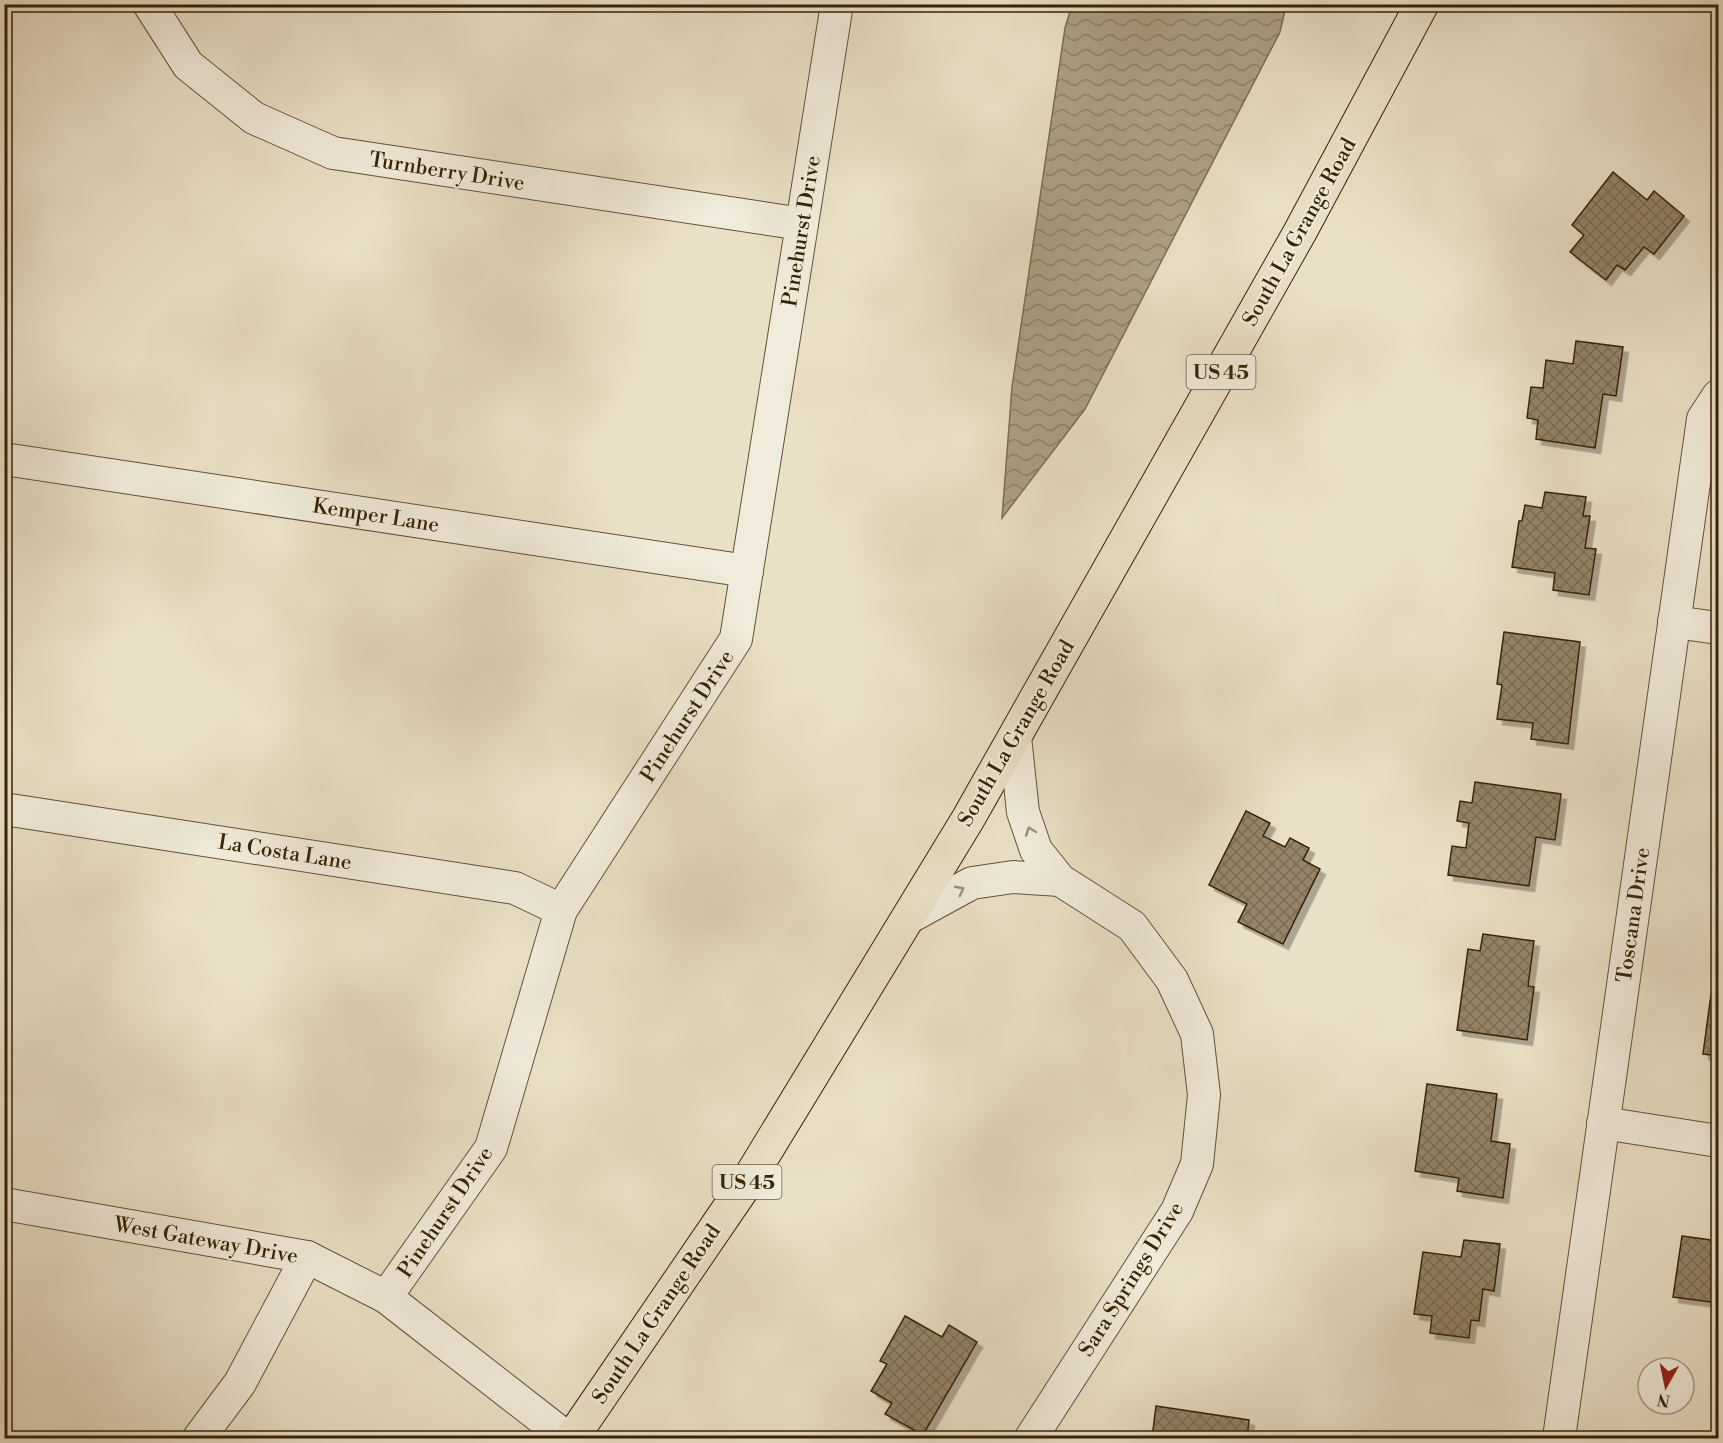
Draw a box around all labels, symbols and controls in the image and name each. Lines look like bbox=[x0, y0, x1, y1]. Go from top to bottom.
street label: South La Grange Road bbox=[1237, 134, 1362, 331]
street label: Turnberry Drive bbox=[367, 147, 526, 197]
street label: Pinehurst Drive bbox=[777, 154, 827, 309]
road number: US 45 bbox=[1186, 355, 1256, 389]
street label: Kemper Lane bbox=[311, 493, 441, 539]
street label: South La Grange Road bbox=[953, 636, 1081, 831]
street label: Pinehurst Drive bbox=[635, 645, 740, 788]
one-way arrow bbox=[1024, 826, 1037, 836]
street label: La Costa Lane bbox=[216, 830, 353, 876]
street label: Toscana Drive bbox=[1612, 846, 1656, 984]
one-way arrow bbox=[953, 886, 964, 897]
street label: Pinehurst Drive bbox=[392, 1142, 499, 1283]
road number: US 45 bbox=[712, 1165, 782, 1199]
street label: Sara Springs Drive bbox=[1074, 1197, 1190, 1362]
street label: West Gateway Drive bbox=[111, 1212, 300, 1270]
street label: South La Grange Road bbox=[587, 1220, 727, 1409]
north arrow bbox=[1636, 1356, 1696, 1416]
text: N bbox=[1656, 1389, 1672, 1411]

